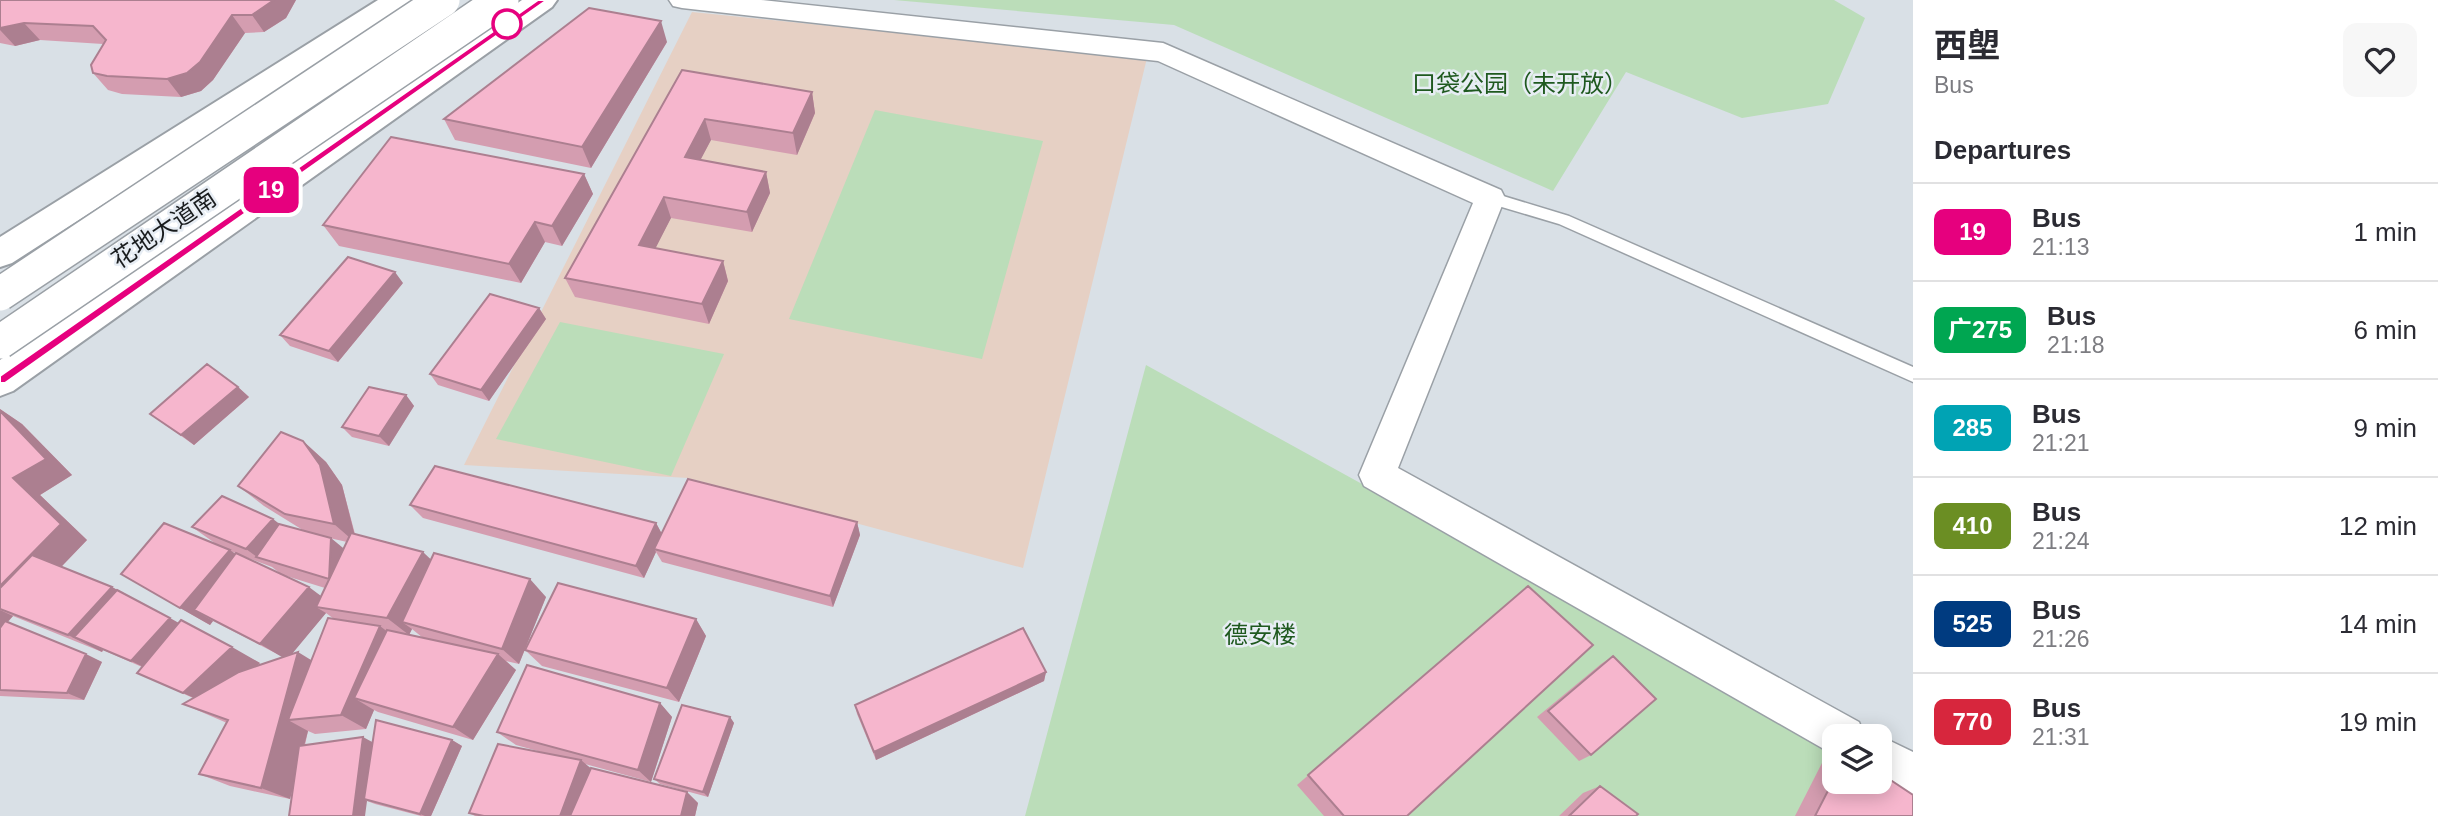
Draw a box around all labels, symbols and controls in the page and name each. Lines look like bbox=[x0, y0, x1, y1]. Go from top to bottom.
unlabelled marker bbox=[492, 9, 522, 39]
button: heart bbox=[2343, 23, 2417, 97]
text: 西塱 bbox=[1934, 27, 2000, 64]
park label: 口袋公园（未开放） bbox=[1412, 70, 1628, 97]
text: Bus bbox=[1934, 72, 1974, 98]
text: Departures bbox=[1934, 135, 2071, 165]
line badge: 19 bbox=[240, 167, 302, 213]
text: 19 bbox=[258, 176, 284, 203]
street label: 花地大道南 bbox=[106, 184, 221, 273]
text: Bus bbox=[2032, 203, 2081, 233]
text: 1 min bbox=[2353, 217, 2417, 247]
text: 19 bbox=[1959, 218, 1986, 245]
text: 21:13 bbox=[2032, 234, 2090, 260]
text: Bus bbox=[2047, 301, 2096, 331]
text: 6 min bbox=[2353, 315, 2417, 345]
text: 广275 bbox=[1948, 316, 2012, 343]
text: 21:18 bbox=[2047, 332, 2105, 358]
text: Bus bbox=[2032, 399, 2081, 429]
text: 9 min bbox=[2353, 413, 2417, 443]
text: 285 bbox=[1952, 414, 1993, 441]
text: 21:21 bbox=[2032, 430, 2090, 456]
text: Bus bbox=[2032, 497, 2081, 527]
text: 12 min bbox=[2339, 511, 2417, 541]
text: 410 bbox=[1952, 512, 1993, 539]
text: 21:24 bbox=[2032, 528, 2090, 554]
text: Bus bbox=[2032, 595, 2081, 625]
text: 14 min bbox=[2339, 609, 2417, 639]
text: 525 bbox=[1952, 610, 1993, 637]
park label: 德安楼 bbox=[1224, 621, 1296, 648]
text: 21:26 bbox=[2032, 626, 2090, 652]
text: Bus bbox=[2032, 693, 2081, 723]
text: 19 min bbox=[2339, 707, 2417, 737]
text: 770 bbox=[1952, 708, 1993, 735]
map controls bbox=[1822, 724, 1892, 794]
button: layers bbox=[1822, 724, 1892, 794]
text: 21:31 bbox=[2032, 724, 2090, 750]

